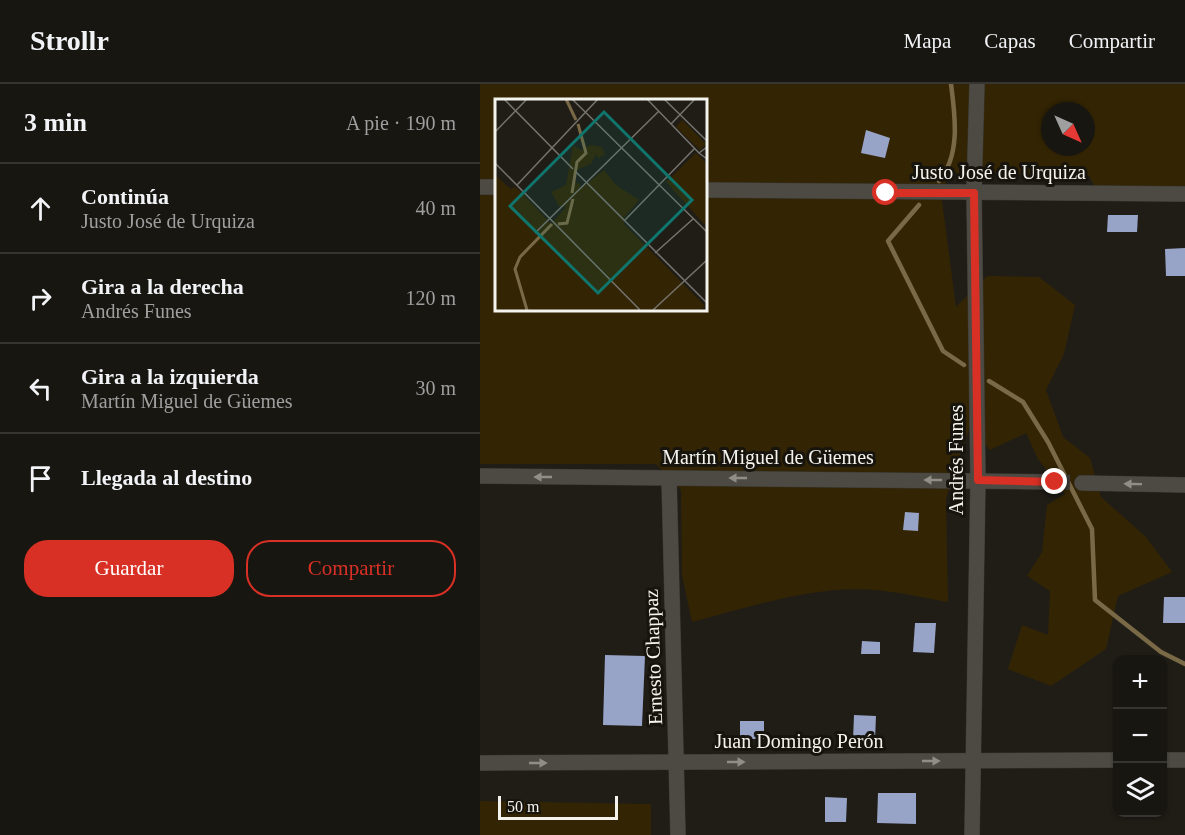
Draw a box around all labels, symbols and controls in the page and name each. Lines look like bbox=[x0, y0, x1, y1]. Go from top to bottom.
text: Strollr bbox=[30, 25, 109, 56]
text: Mapa bbox=[904, 29, 951, 53]
text: Capas bbox=[984, 29, 1036, 53]
text: Compartir bbox=[1069, 29, 1155, 53]
inset map bbox=[495, 99, 706, 310]
north arrow bbox=[1041, 102, 1095, 156]
text: 3 min bbox=[24, 108, 87, 137]
text: A pie · 190 m bbox=[346, 112, 456, 134]
street label: Justo José de Urquiza bbox=[912, 161, 1086, 184]
route start bbox=[872, 179, 898, 205]
text: Continúa bbox=[81, 184, 169, 209]
icon: ahead bbox=[24, 192, 57, 225]
text: 40 m bbox=[415, 197, 456, 219]
text: Justo José de Urquiza bbox=[81, 210, 255, 232]
text: Gira a la derecha bbox=[81, 274, 244, 299]
icon: right bbox=[24, 282, 57, 315]
text: 120 m bbox=[405, 287, 456, 309]
text: Andrés Funes bbox=[81, 300, 192, 322]
text: Gira a la izquierda bbox=[81, 364, 259, 389]
icon: left bbox=[24, 372, 57, 405]
text: 30 m bbox=[415, 377, 456, 399]
text: Martín Miguel de Güemes bbox=[81, 390, 293, 412]
street label: Andrés Funes bbox=[945, 405, 967, 515]
street label: Martín Miguel de Güemes bbox=[662, 446, 874, 469]
icon: arrive bbox=[24, 462, 57, 495]
text: Llegada al destino bbox=[81, 465, 252, 490]
route end bbox=[1041, 468, 1067, 494]
one-way arrow bbox=[534, 472, 553, 481]
one-way arrow bbox=[729, 473, 748, 483]
one-way arrow bbox=[924, 475, 943, 485]
one-way arrow bbox=[1124, 479, 1143, 489]
button: Guardar bbox=[24, 540, 234, 597]
button: Compartir bbox=[246, 540, 456, 597]
street label: Ernesto Chappaz bbox=[640, 588, 667, 725]
map controls bbox=[1113, 655, 1167, 817]
button: + bbox=[1113, 655, 1167, 709]
button: − bbox=[1113, 709, 1167, 763]
street label: Juan Domingo Perón bbox=[715, 730, 883, 753]
one-way arrow bbox=[921, 756, 940, 766]
one-way arrow bbox=[726, 757, 745, 767]
one-way arrow bbox=[529, 758, 548, 768]
button: layers bbox=[1113, 763, 1167, 817]
scale bar bbox=[498, 793, 618, 820]
text: 50 m bbox=[507, 798, 539, 815]

